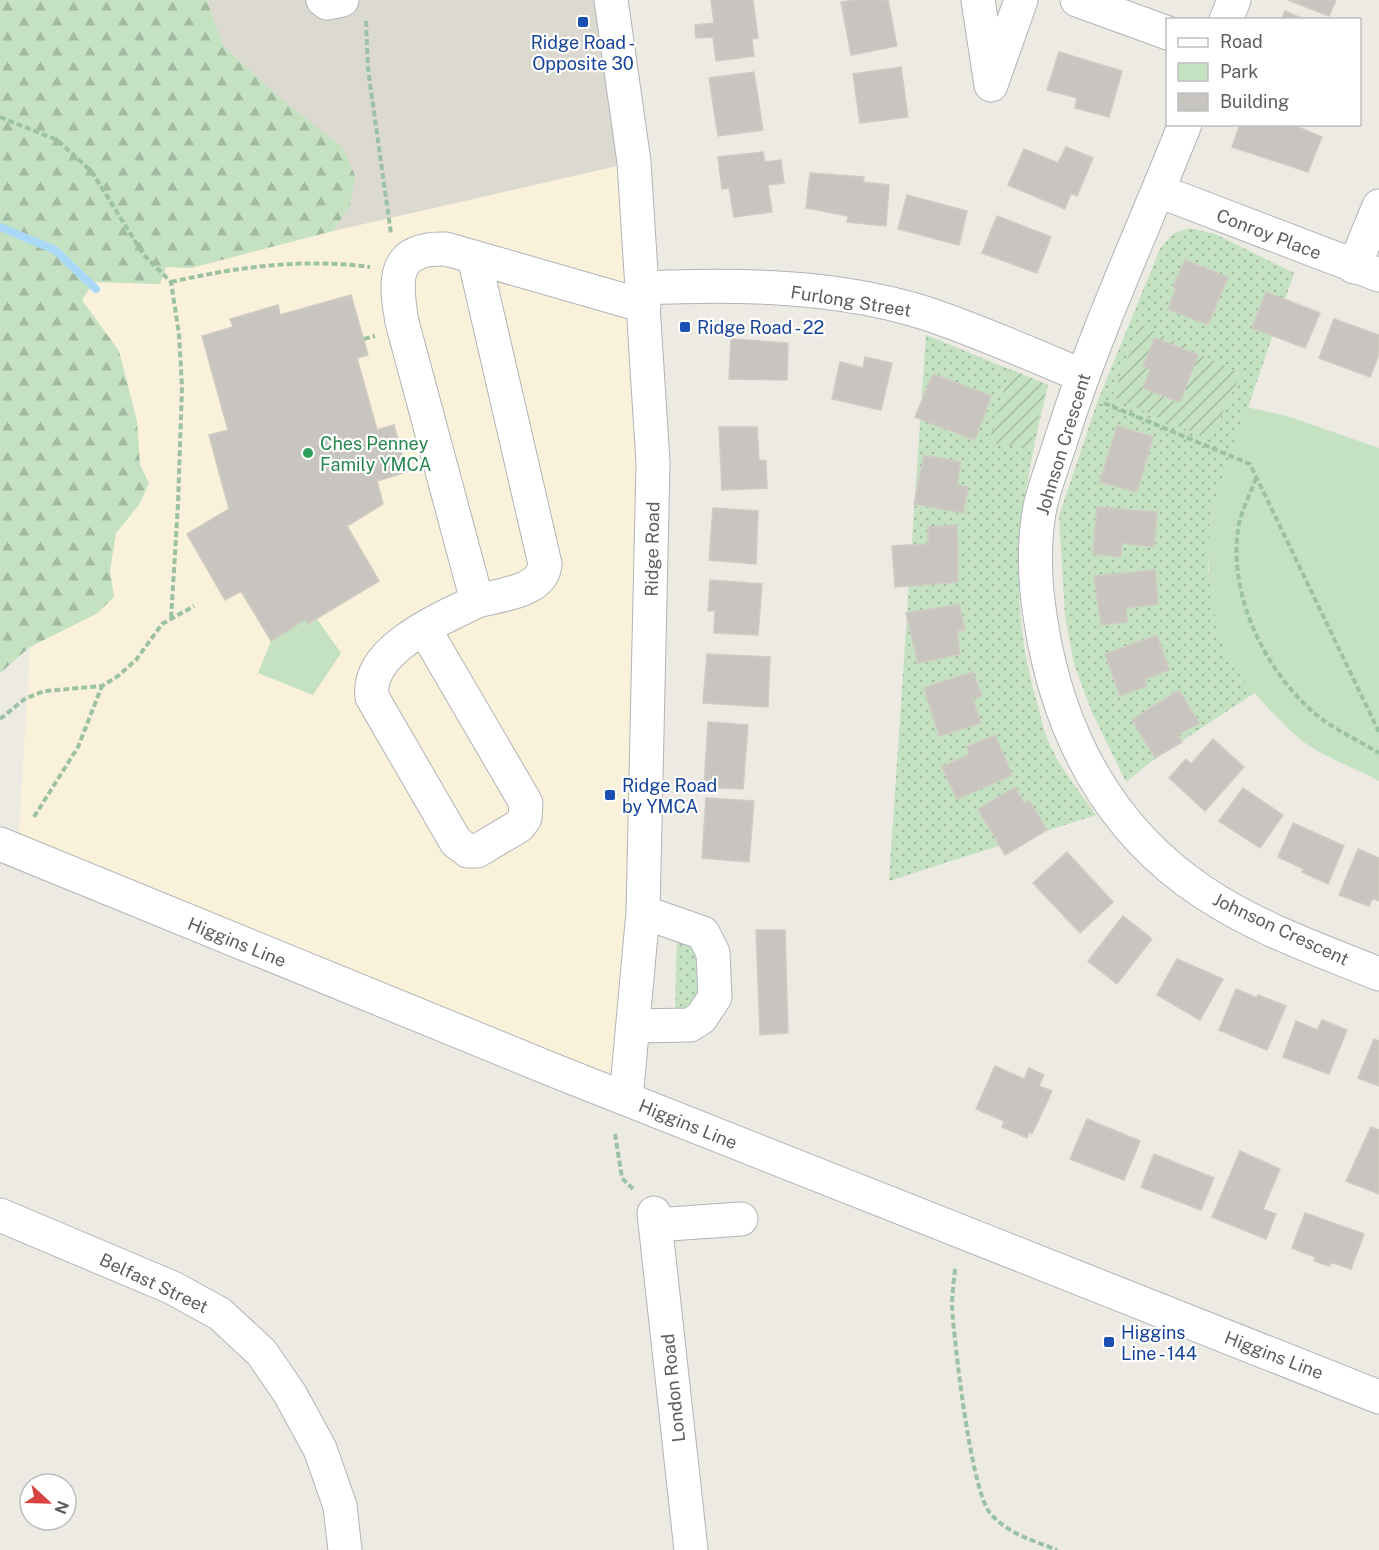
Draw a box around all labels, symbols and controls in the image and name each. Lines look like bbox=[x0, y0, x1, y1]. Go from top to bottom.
marker: Ridge Road - Opposite 30 bbox=[576, 15, 590, 29]
legend bbox=[1166, 18, 1361, 126]
text: Road bbox=[1220, 31, 1263, 52]
place label: Ridge Road - Opposite 30 bbox=[531, 32, 635, 74]
text: Park bbox=[1220, 61, 1258, 82]
text: Building bbox=[1220, 91, 1289, 112]
street label: Conroy Place bbox=[1214, 204, 1324, 264]
street label: Furlong Street bbox=[789, 281, 913, 321]
place label: Ridge Road - 22 bbox=[697, 317, 824, 338]
marker: Ridge Road - 22 bbox=[678, 320, 692, 334]
street label: Johnson Crescent bbox=[1031, 370, 1095, 518]
place label: Ches Penney Family YMCA bbox=[320, 433, 432, 475]
marker: Ches Penney Family YMCA bbox=[301, 446, 315, 460]
street label: Ridge Road bbox=[641, 501, 663, 597]
place label: Ridge Road by YMCA bbox=[622, 775, 717, 817]
marker: Ridge Road by YMCA bbox=[603, 788, 617, 802]
street label: Johnson Crescent bbox=[1210, 888, 1352, 970]
street label: Higgins Line bbox=[185, 913, 289, 971]
street label: Higgins Line bbox=[636, 1095, 740, 1153]
street label: Belfast Street bbox=[96, 1249, 212, 1317]
place label: Higgins Line - 144 bbox=[1121, 1322, 1197, 1364]
street label: Higgins Line bbox=[1222, 1327, 1326, 1383]
street label: London Road bbox=[657, 1333, 689, 1443]
marker: Higgins Line - 144 bbox=[1102, 1335, 1116, 1349]
north arrow bbox=[18, 1472, 78, 1532]
text: N bbox=[50, 1498, 73, 1517]

